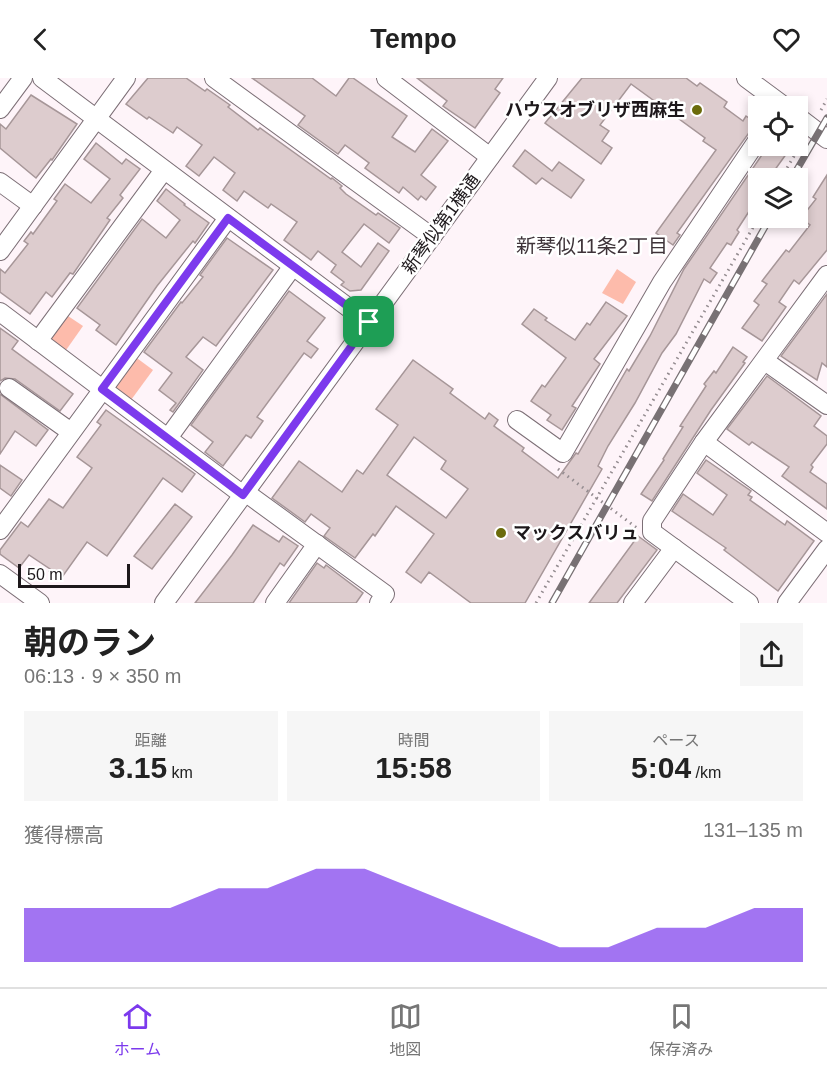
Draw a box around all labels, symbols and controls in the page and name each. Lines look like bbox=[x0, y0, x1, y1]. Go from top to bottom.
icon: back bbox=[24, 23, 57, 56]
icon: heart bbox=[770, 23, 803, 56]
text: Tempo bbox=[370, 24, 457, 54]
map controls bbox=[748, 96, 808, 228]
button: locate bbox=[748, 96, 808, 156]
place label: ハウスオブリザ西麻生 bbox=[505, 100, 685, 120]
marker: ハウスオブリザ西麻生 bbox=[690, 103, 704, 117]
button: layers bbox=[748, 168, 808, 228]
street label: 新琴似第1横通 bbox=[398, 170, 484, 278]
district label: 新琴似11条2丁目 bbox=[516, 235, 668, 257]
pin bbox=[343, 296, 394, 347]
icon: arrive bbox=[352, 305, 385, 338]
place label: マックスバリュ bbox=[513, 523, 638, 543]
marker: マックスバリュ bbox=[494, 526, 508, 540]
scale bar bbox=[18, 561, 130, 588]
text: 50 m bbox=[27, 566, 63, 583]
button: share bbox=[740, 623, 803, 686]
text: 朝のラン bbox=[24, 624, 156, 661]
text: 06:13 · 9 × 350 m bbox=[24, 665, 181, 687]
text: 距離 bbox=[135, 732, 167, 749]
text: 時間 bbox=[397, 732, 430, 749]
text: ペース bbox=[653, 732, 700, 749]
text: 3.15 bbox=[109, 751, 167, 784]
text: 15:58 bbox=[375, 751, 452, 784]
text: 5:04 bbox=[631, 751, 691, 784]
text: km bbox=[167, 764, 193, 781]
text: /km bbox=[691, 764, 721, 781]
text: 131–135 m bbox=[703, 819, 803, 841]
text: 獲得標高 bbox=[24, 824, 104, 846]
tab: ホーム bbox=[114, 1000, 161, 1060]
tab: 地図 bbox=[389, 1000, 422, 1060]
tab: 保存済み bbox=[649, 1000, 713, 1060]

